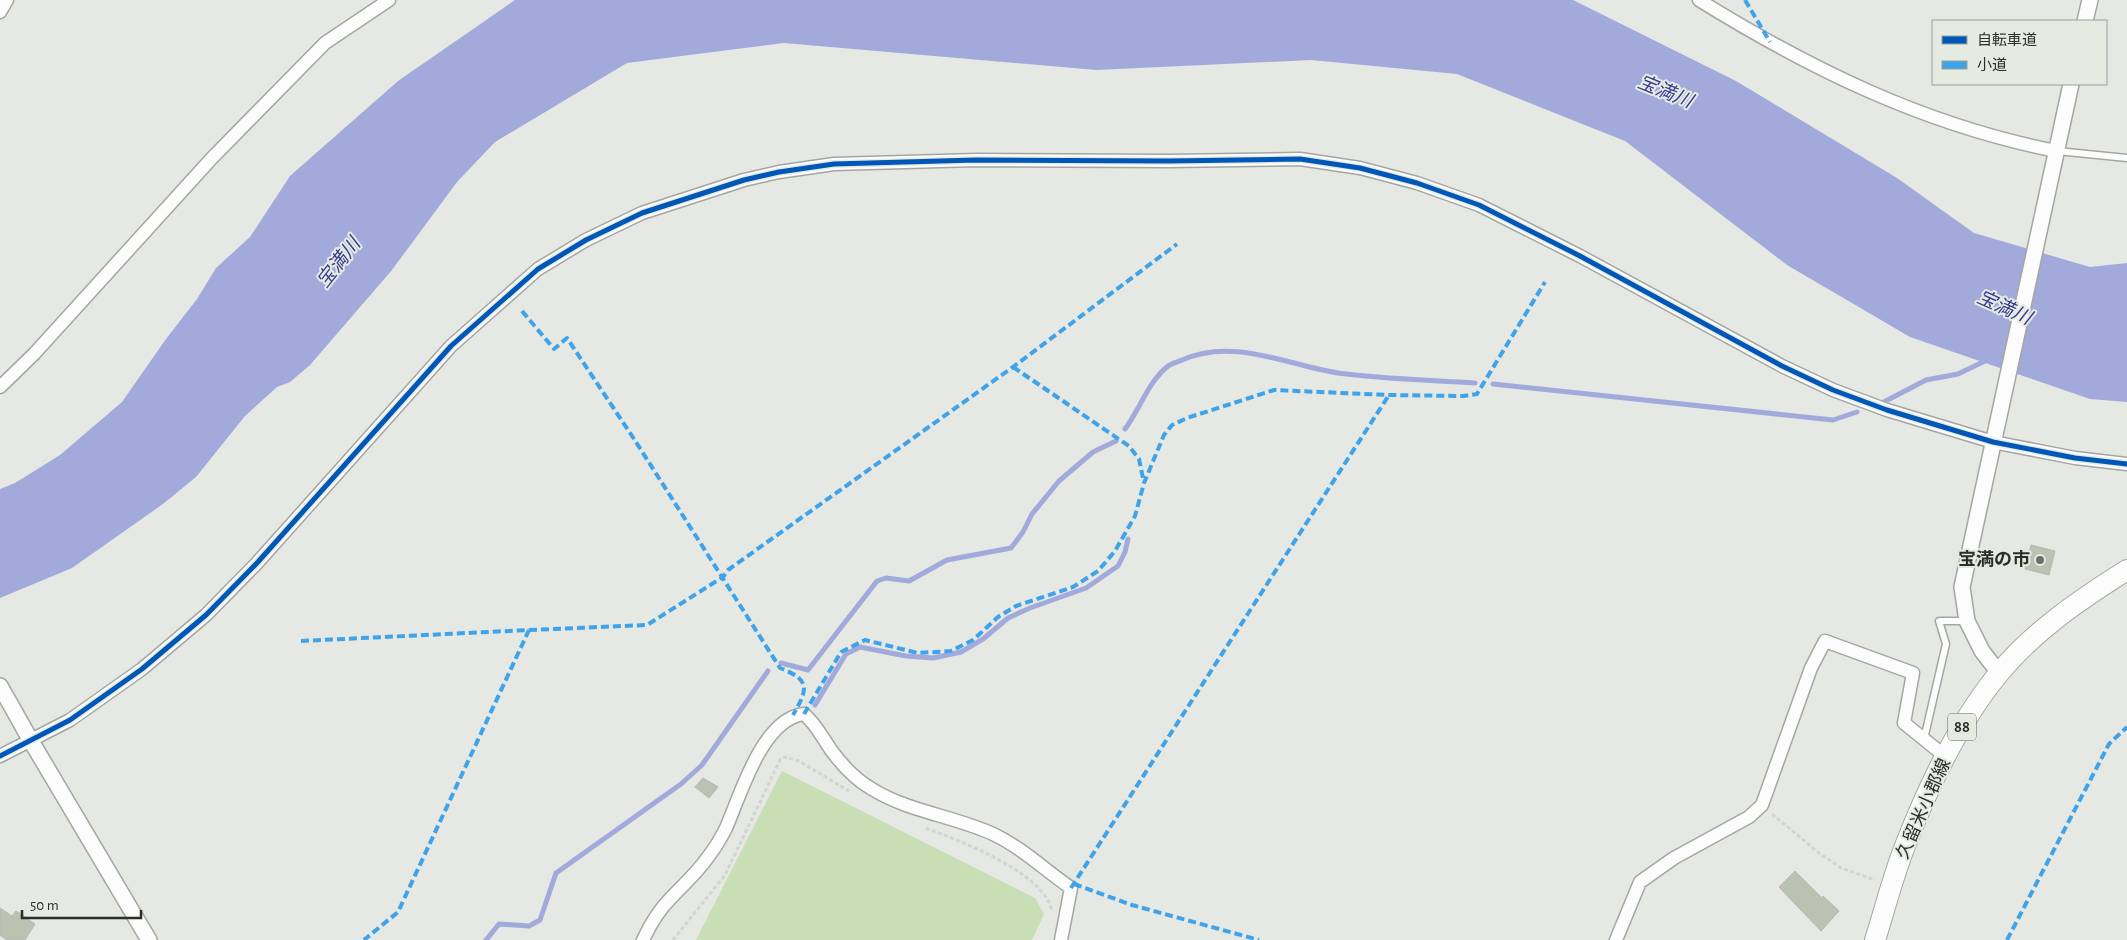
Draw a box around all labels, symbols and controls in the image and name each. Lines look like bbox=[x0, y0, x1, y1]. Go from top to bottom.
legend bbox=[1932, 20, 2107, 85]
text: 自転車道 bbox=[1977, 32, 2037, 48]
text: 小道 bbox=[1977, 57, 2007, 73]
water label: 宝満川 bbox=[1635, 72, 1697, 112]
water label: 宝満川 bbox=[313, 233, 365, 291]
water label: 宝満川 bbox=[1974, 287, 2036, 329]
place label: 宝満の市 bbox=[1958, 550, 2030, 569]
marker: 宝満の市 bbox=[2034, 554, 2046, 566]
road number: 88 bbox=[1948, 714, 1976, 740]
street label: 久留米小郡線 bbox=[1892, 755, 1954, 862]
scale bar bbox=[22, 888, 141, 920]
text: 50 m bbox=[30, 898, 59, 913]

